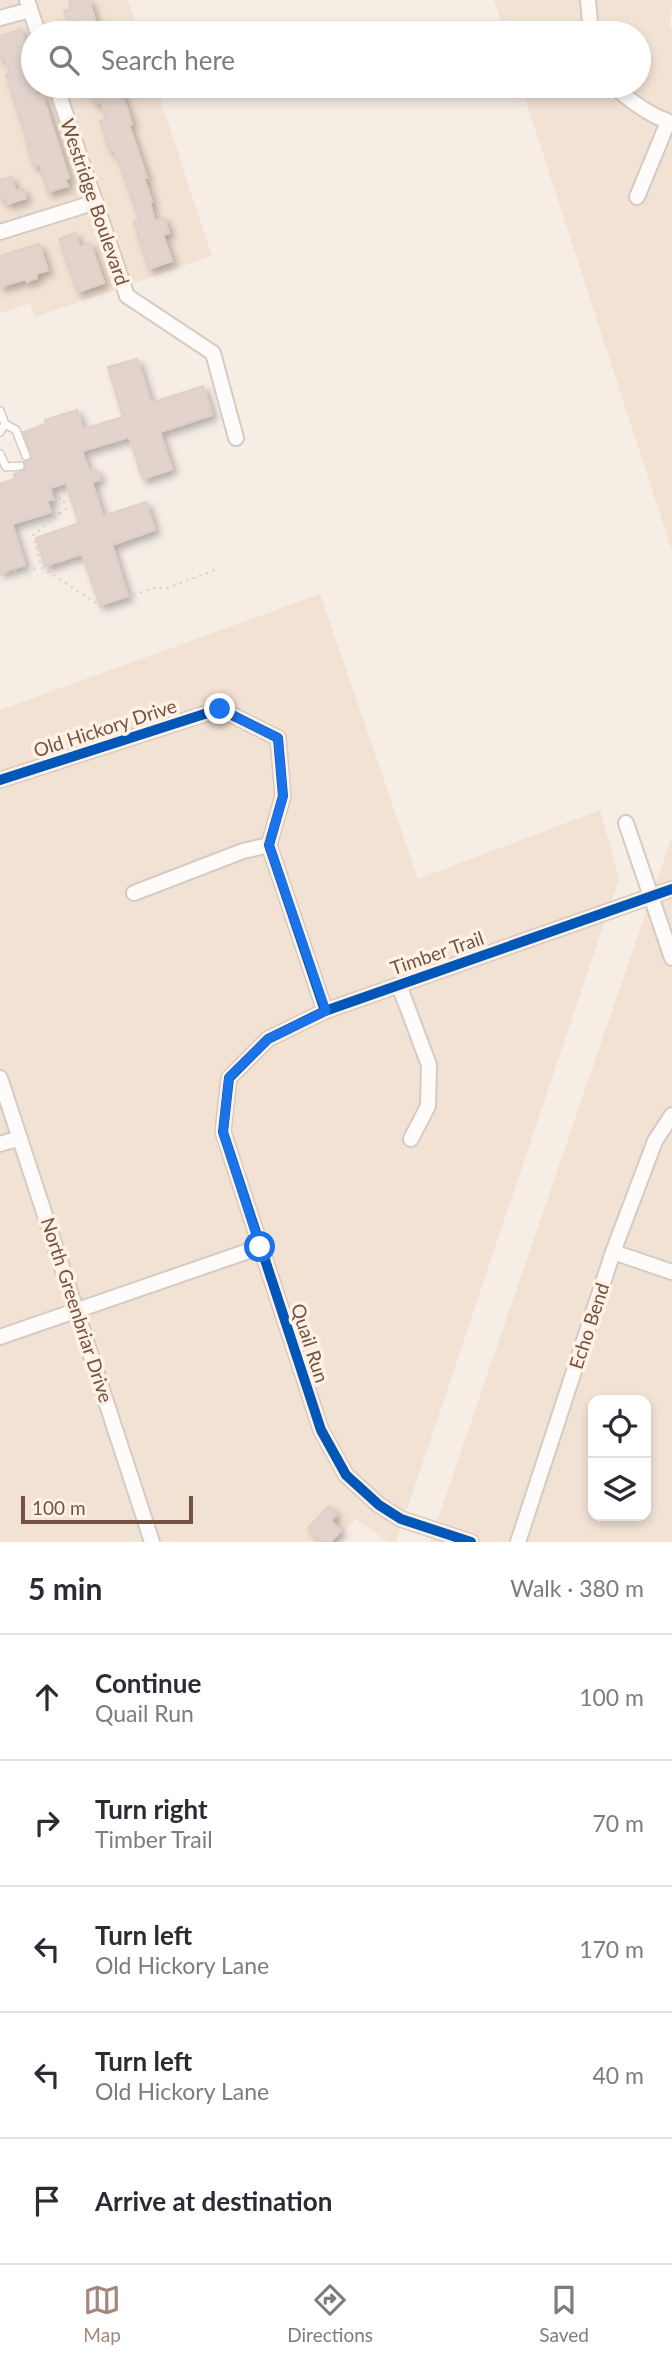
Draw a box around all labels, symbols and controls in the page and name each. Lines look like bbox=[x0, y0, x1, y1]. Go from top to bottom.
search box bbox=[21, 21, 651, 98]
icon: search bbox=[45, 41, 83, 79]
text: Search here bbox=[101, 44, 235, 76]
street label: Westridge Boulevard bbox=[56, 116, 135, 288]
route end bbox=[204, 693, 235, 724]
street label: Old Hickory Drive bbox=[30, 694, 179, 762]
street label: Timber Trail bbox=[387, 926, 487, 979]
street label: North Greenbriar Drive bbox=[37, 1214, 118, 1405]
route start bbox=[244, 1231, 275, 1262]
street label: Echo Bend bbox=[564, 1280, 613, 1372]
street label: Quail Run bbox=[287, 1300, 334, 1385]
map controls bbox=[588, 1395, 651, 1521]
button: locate bbox=[588, 1395, 651, 1458]
button: layers bbox=[588, 1458, 651, 1521]
scale bar bbox=[21, 1493, 192, 1525]
text: 100 m bbox=[32, 1496, 86, 1519]
text: 5 min bbox=[28, 1570, 102, 1606]
text: Walk · 380 m bbox=[510, 1574, 644, 1602]
text: Continue bbox=[95, 1667, 201, 1699]
icon: ahead bbox=[28, 1678, 66, 1716]
text: 100 m bbox=[579, 1683, 644, 1711]
text: Quail Run bbox=[95, 1699, 194, 1727]
text: Turn right bbox=[95, 1793, 208, 1825]
icon: right bbox=[28, 1804, 66, 1842]
text: 70 m bbox=[593, 1809, 644, 1837]
text: Timber Trail bbox=[95, 1825, 213, 1853]
text: Turn left bbox=[95, 1919, 192, 1951]
icon: left bbox=[28, 1930, 66, 1968]
text: 170 m bbox=[579, 1935, 644, 1963]
text: Old Hickory Lane bbox=[95, 1951, 269, 1979]
text: Turn left bbox=[95, 2045, 192, 2077]
icon: left bbox=[28, 2056, 66, 2094]
text: 40 m bbox=[593, 2061, 644, 2089]
text: Old Hickory Lane bbox=[95, 2077, 269, 2105]
icon: arrive bbox=[28, 2182, 66, 2220]
text: Arrive at destination bbox=[95, 2185, 332, 2217]
tab: Map bbox=[83, 2281, 121, 2346]
tab: Directions bbox=[287, 2281, 373, 2346]
tab: Saved bbox=[539, 2281, 589, 2346]

